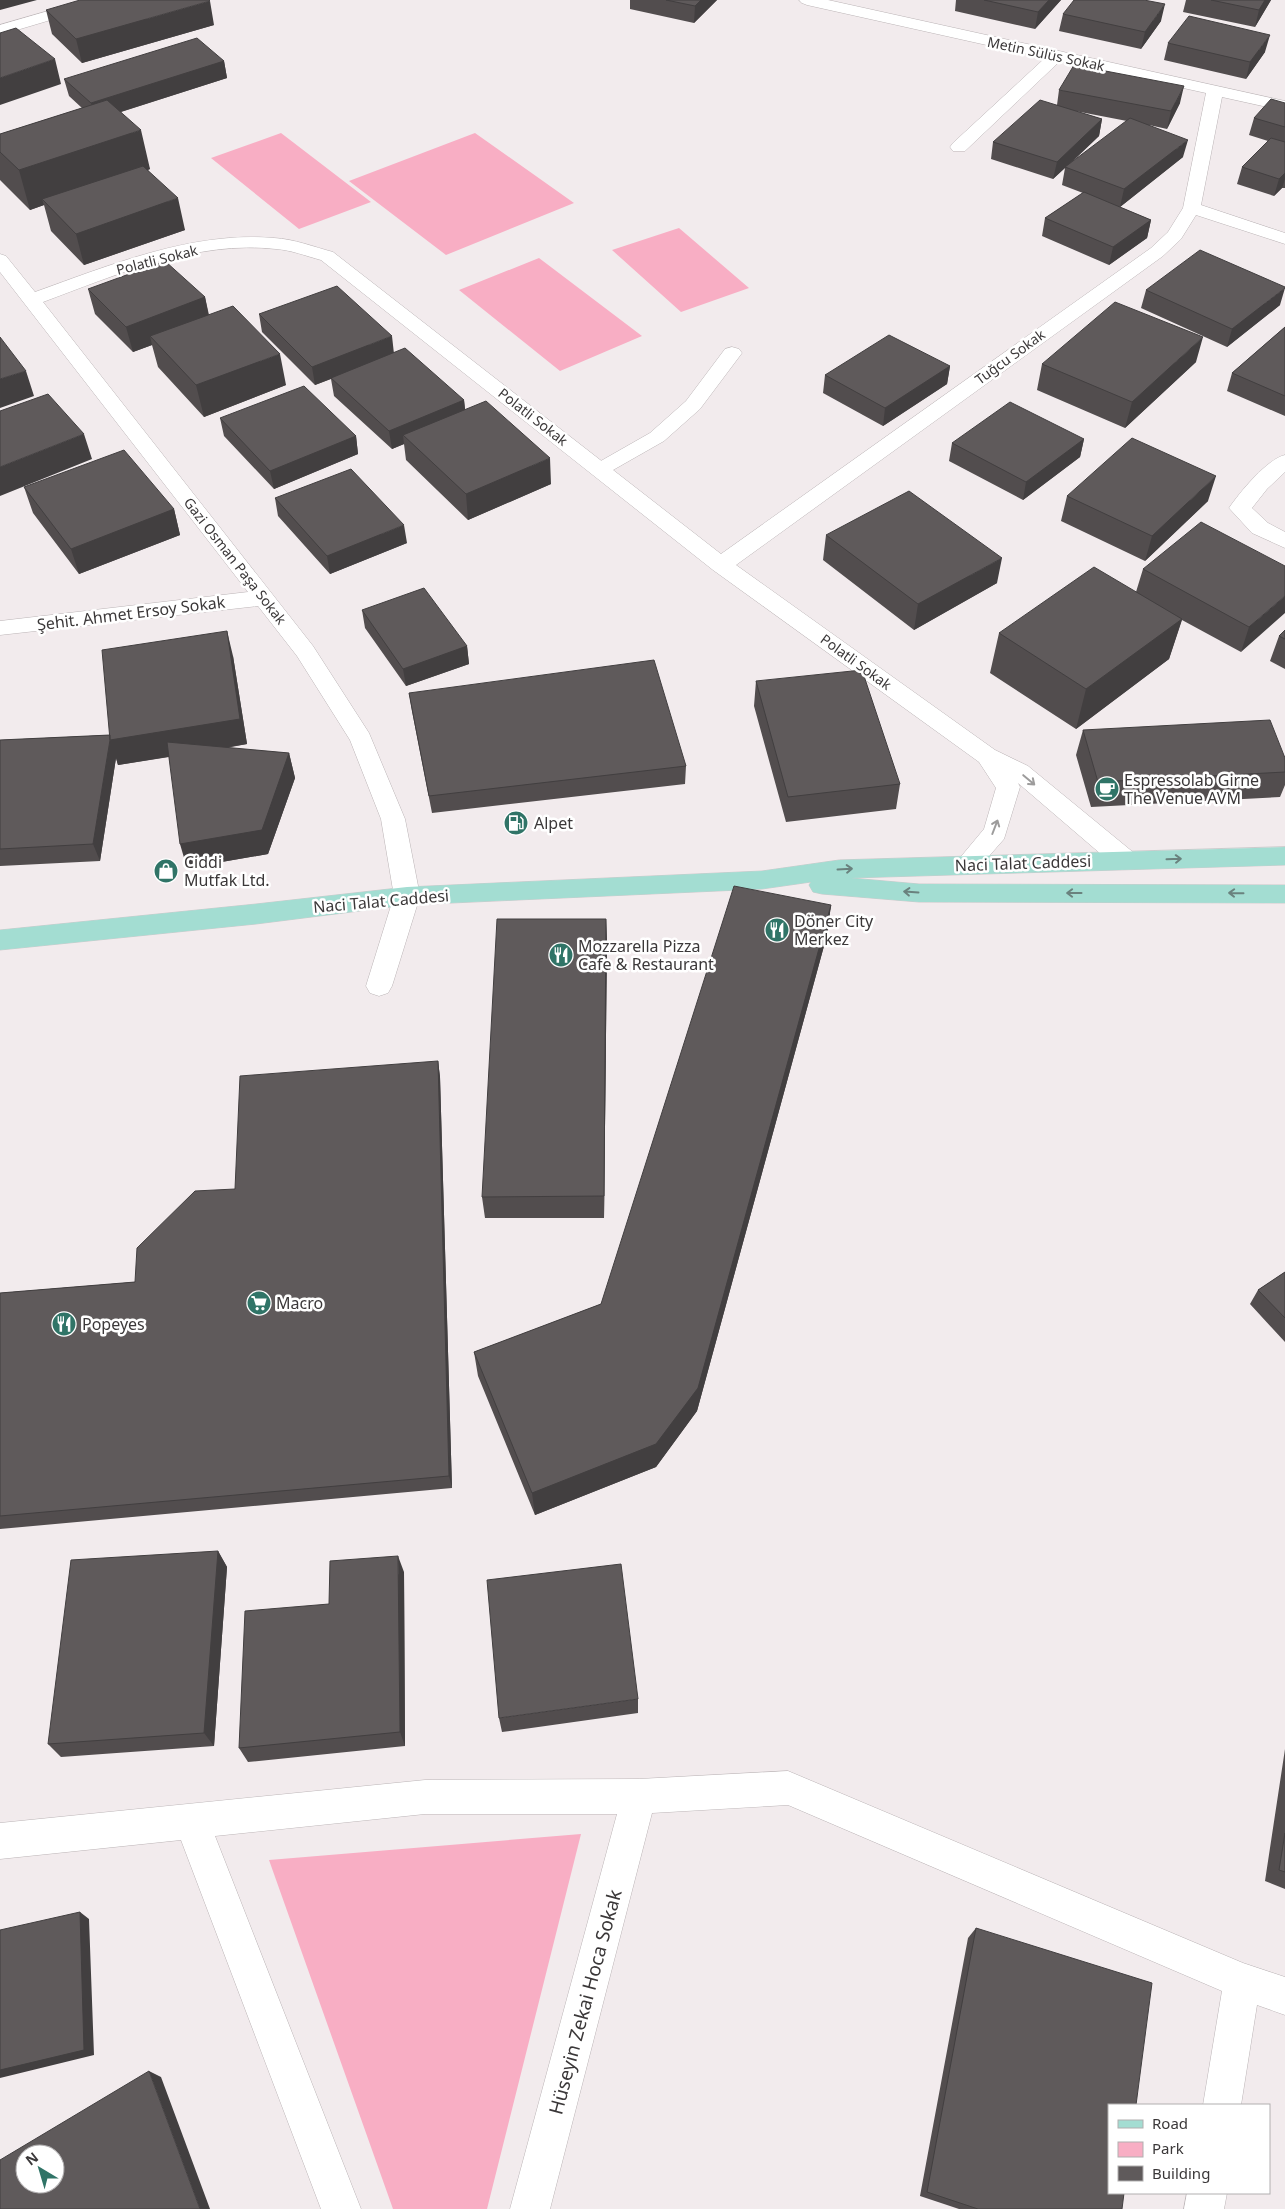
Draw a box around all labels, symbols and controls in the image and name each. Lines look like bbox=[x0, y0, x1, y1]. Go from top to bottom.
street label: Metin Sülüs Sokak bbox=[986, 32, 1107, 75]
street label: Polatli Sokak bbox=[114, 240, 200, 279]
street label: Tuğcu Sokak bbox=[971, 324, 1049, 388]
street label: Polatli Sokak bbox=[495, 383, 572, 450]
street label: Gazi Osman Paşa Sokak bbox=[180, 493, 291, 629]
street label: Şehit. Ahmet Ersoy Sokak bbox=[36, 590, 227, 635]
street label: Polatli Sokak bbox=[817, 629, 896, 694]
place label: Espressolab Girne The Venue AVM bbox=[1124, 769, 1259, 809]
one-way arrow bbox=[1022, 774, 1035, 785]
cafe icon: Espressolab Girne The Venue AVM bbox=[1094, 776, 1120, 802]
fuel station icon: Alpet bbox=[503, 810, 529, 836]
place label: Alpet bbox=[534, 812, 573, 834]
one-way arrow bbox=[991, 820, 1001, 835]
street label: Naci Talat Caddesi bbox=[954, 850, 1092, 876]
place label: Ciddi Mutfak Ltd. bbox=[184, 851, 270, 891]
one-way arrow bbox=[1166, 854, 1182, 864]
shop icon: Ciddi Mutfak Ltd. bbox=[153, 858, 179, 884]
one-way arrow bbox=[837, 865, 853, 874]
street label: Naci Talat Caddesi bbox=[312, 884, 450, 918]
one-way arrow bbox=[904, 888, 920, 897]
one-way arrow bbox=[1066, 888, 1082, 898]
one-way arrow bbox=[1229, 888, 1245, 898]
place label: Döner City Merkez bbox=[794, 910, 874, 950]
restaurant icon: Döner City Merkez bbox=[764, 917, 790, 943]
place label: Mozzarella Pizza Cafe & Restaurant bbox=[578, 935, 714, 975]
restaurant icon: Mozzarella Pizza Cafe & Restaurant bbox=[548, 942, 574, 968]
supermarket icon: Macro bbox=[246, 1290, 272, 1316]
place label: Macro bbox=[276, 1292, 323, 1314]
restaurant icon: Popeyes bbox=[51, 1311, 77, 1337]
place label: Popeyes bbox=[82, 1313, 145, 1335]
street label: Hüseyin Zekai Hoca Sokak bbox=[542, 1887, 628, 2117]
legend bbox=[1108, 2104, 1270, 2194]
text: Road bbox=[1152, 2113, 1188, 2133]
text: Park bbox=[1152, 2138, 1184, 2158]
north arrow bbox=[15, 2144, 65, 2194]
text: N bbox=[21, 2147, 42, 2169]
text: Building bbox=[1152, 2163, 1210, 2183]

